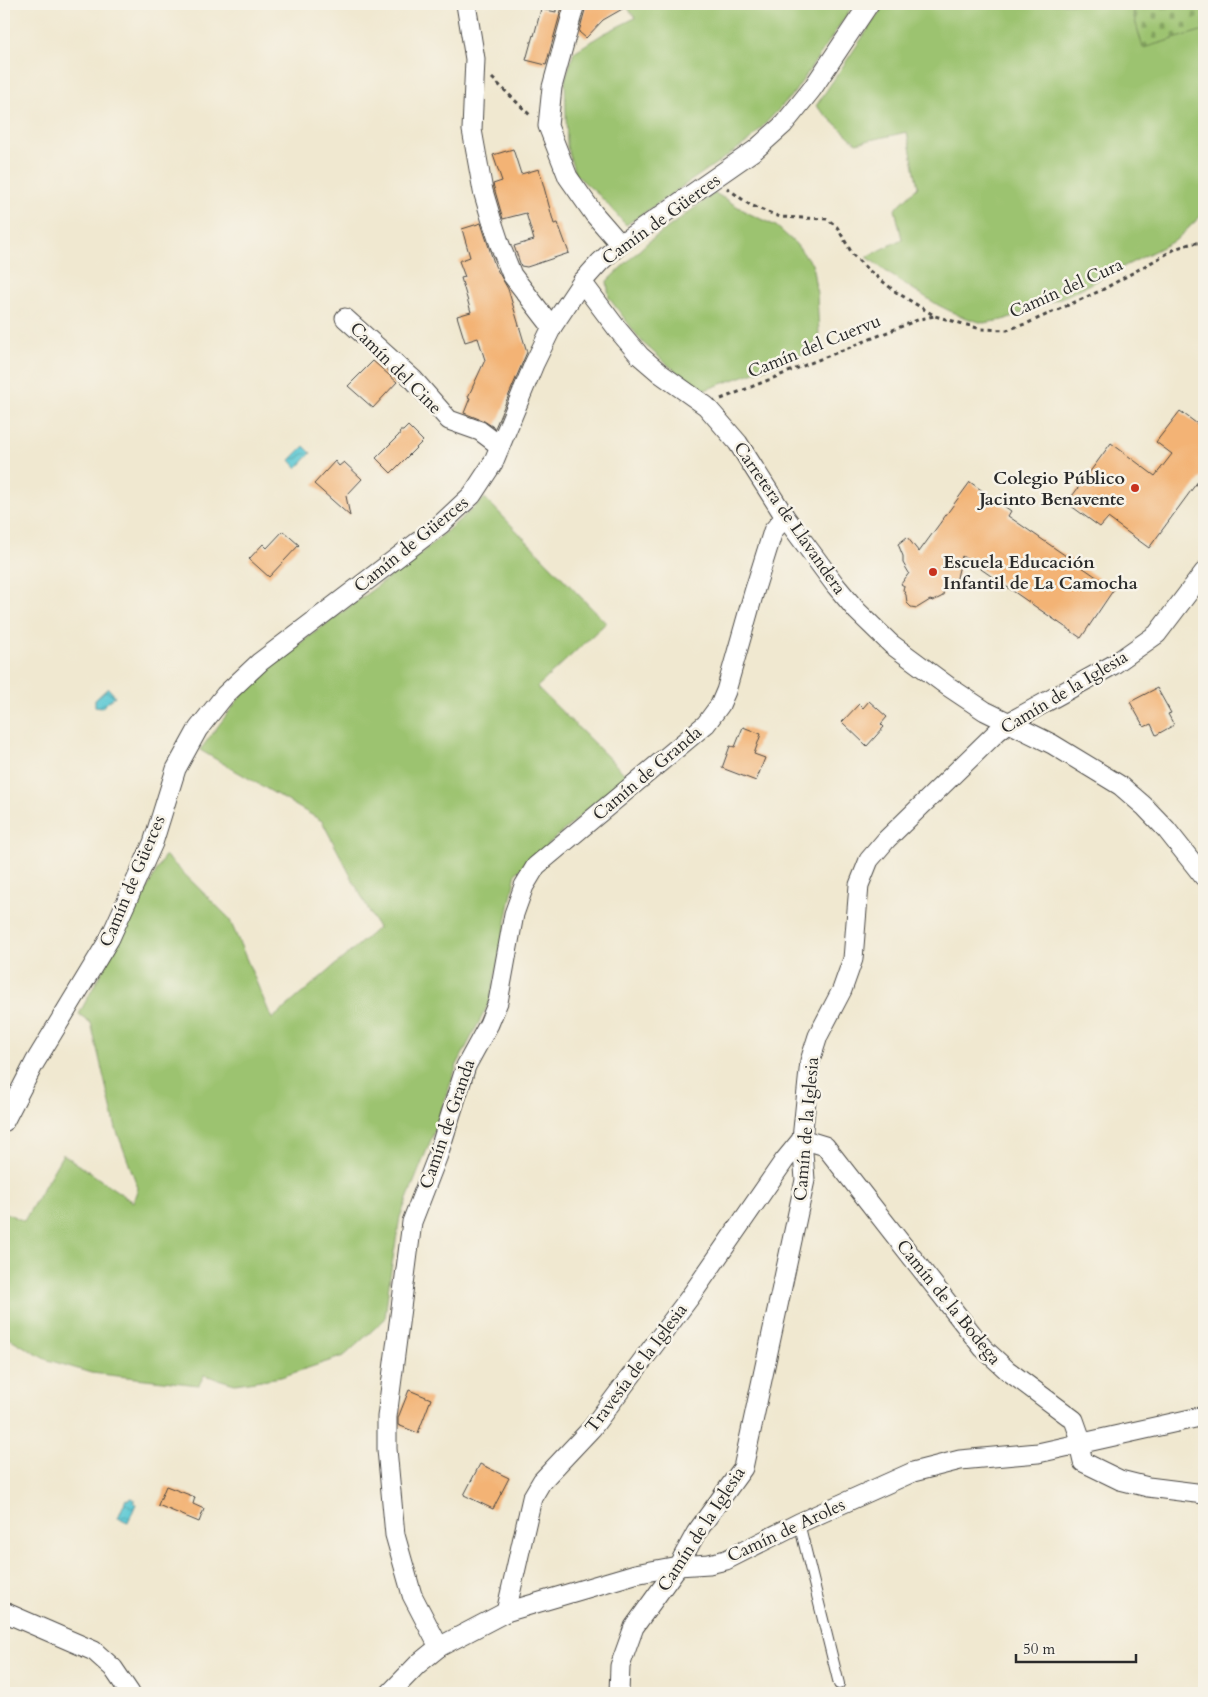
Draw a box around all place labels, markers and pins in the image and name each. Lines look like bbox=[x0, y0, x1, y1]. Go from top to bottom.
place label: Colegio Público Jacinto Benavente bbox=[976, 466, 1125, 512]
marker: Colegio Público Jacinto Benavente bbox=[1129, 482, 1141, 494]
place label: Escuela Educación Infantil de La Camocha bbox=[943, 550, 1138, 596]
marker: Escuela Educación Infantil de La Camocha bbox=[927, 566, 939, 578]

